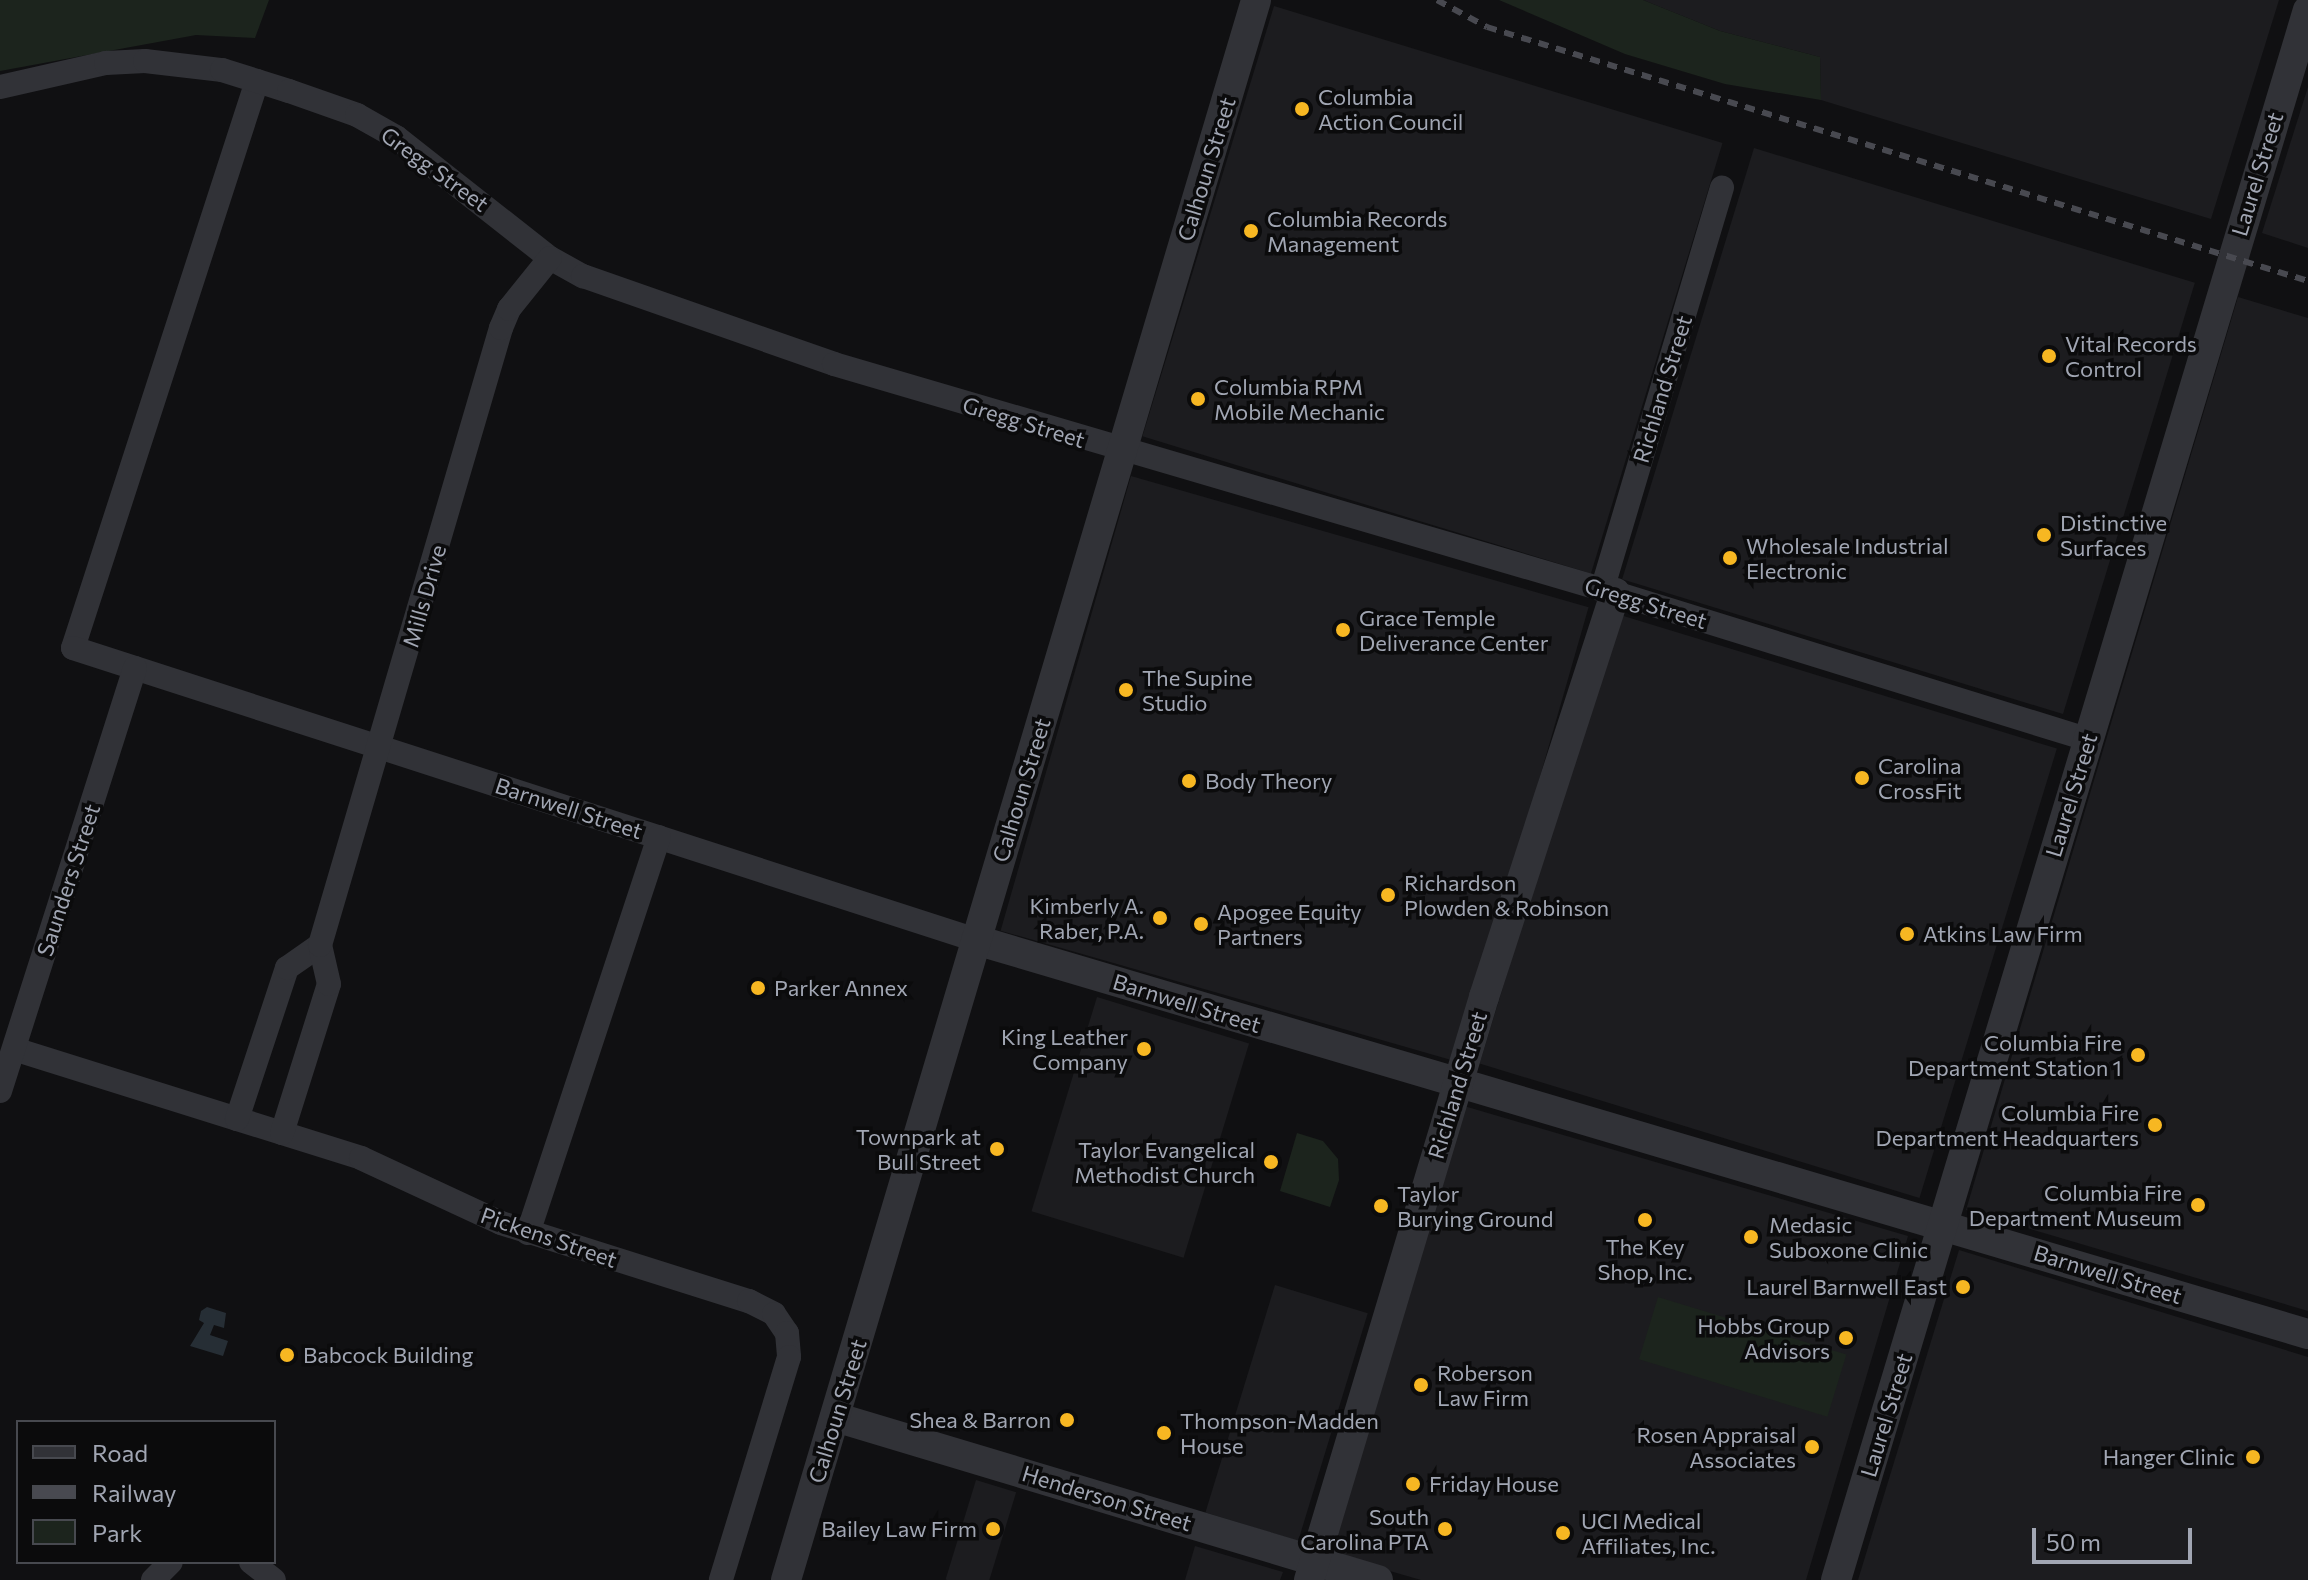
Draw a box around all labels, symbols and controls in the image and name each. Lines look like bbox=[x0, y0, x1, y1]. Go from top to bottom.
place label: Columbia Action Council bbox=[1318, 83, 1463, 134]
street label: Calhoun Street bbox=[1172, 94, 1240, 244]
marker: Columbia Action Council bbox=[1293, 100, 1311, 118]
street label: Laurel Street bbox=[2226, 109, 2288, 239]
street label: Gregg Street bbox=[376, 121, 494, 217]
place label: Columbia Records Management bbox=[1267, 205, 1447, 256]
marker: Columbia Records Management bbox=[1242, 222, 1260, 240]
street label: Richland Street bbox=[1627, 312, 1697, 466]
place label: Vital Records Control bbox=[2065, 330, 2197, 382]
marker: Vital Records Control bbox=[2040, 347, 2058, 365]
place label: Columbia RPM Mobile Mechanic bbox=[1214, 373, 1385, 424]
marker: Columbia RPM Mobile Mechanic bbox=[1189, 390, 1207, 408]
street label: Gregg Street bbox=[960, 391, 1088, 453]
place label: Distinctive Surfaces bbox=[2060, 509, 2167, 560]
marker: Distinctive Surfaces bbox=[2035, 526, 2053, 544]
place label: Wholesale Industrial Electronic bbox=[1746, 532, 1949, 584]
street label: Mills Drive bbox=[397, 542, 451, 650]
marker: Wholesale Industrial Electronic bbox=[1721, 549, 1739, 567]
street label: Gregg Street bbox=[1582, 572, 1710, 634]
place label: Grace Temple Deliverance Center bbox=[1359, 604, 1548, 656]
marker: Grace Temple Deliverance Center bbox=[1334, 621, 1352, 639]
place label: The Supine Studio bbox=[1142, 664, 1253, 716]
marker: The Supine Studio bbox=[1117, 681, 1135, 699]
street label: Calhoun Street bbox=[987, 715, 1055, 865]
street label: Laurel Street bbox=[2040, 730, 2102, 860]
place label: Carolina CrossFit bbox=[1878, 752, 1962, 804]
place label: Body Theory bbox=[1205, 768, 1332, 794]
marker: Carolina CrossFit bbox=[1853, 769, 1871, 787]
street label: Barnwell Street bbox=[492, 772, 646, 844]
marker: Body Theory bbox=[1180, 772, 1198, 790]
street label: Saunders Street bbox=[31, 801, 105, 959]
place label: Richardson Plowden & Robinson bbox=[1404, 869, 1609, 920]
marker: Richardson Plowden & Robinson bbox=[1379, 886, 1397, 904]
place label: Kimberly A. Raber, P.A. bbox=[1029, 892, 1144, 944]
place label: Apogee Equity Partners bbox=[1217, 898, 1362, 950]
marker: Kimberly A. Raber, P.A. bbox=[1151, 909, 1169, 927]
marker: Apogee Equity Partners bbox=[1192, 915, 1210, 933]
place label: Atkins Law Firm bbox=[1923, 921, 2083, 947]
marker: Atkins Law Firm bbox=[1898, 925, 1916, 943]
street label: Barnwell Street bbox=[1110, 968, 1264, 1038]
place label: Parker Annex bbox=[774, 975, 908, 1001]
marker: Parker Annex bbox=[749, 979, 767, 997]
street label: Richland Street bbox=[1422, 1008, 1492, 1162]
place label: King Leather Company bbox=[1001, 1023, 1128, 1074]
place label: Columbia Fire Department Station 1 bbox=[1908, 1029, 2122, 1080]
marker: King Leather Company bbox=[1135, 1040, 1153, 1058]
marker: Columbia Fire Department Station 1 bbox=[2129, 1046, 2147, 1064]
place label: Columbia Fire Department Headquarters bbox=[1876, 1099, 2139, 1150]
marker: Columbia Fire Department Headquarters bbox=[2146, 1116, 2164, 1134]
place label: Townpark at Bull Street bbox=[856, 1123, 981, 1174]
place label: Taylor Evangelical Methodist Church bbox=[1074, 1136, 1255, 1188]
marker: Townpark at Bull Street bbox=[988, 1140, 1006, 1158]
marker: Taylor Evangelical Methodist Church bbox=[1262, 1153, 1280, 1171]
place label: Columbia Fire Department Museum bbox=[1969, 1179, 2182, 1230]
place label: Taylor Burying Ground bbox=[1397, 1180, 1553, 1232]
marker: Columbia Fire Department Museum bbox=[2189, 1196, 2207, 1214]
marker: Taylor Burying Ground bbox=[1372, 1197, 1390, 1215]
street label: Pickens Street bbox=[477, 1201, 621, 1273]
marker: The Key Shop, Inc. bbox=[1636, 1211, 1654, 1229]
place label: Medasic Suboxone Clinic bbox=[1769, 1211, 1928, 1262]
marker: Medasic Suboxone Clinic bbox=[1740, 1226, 1762, 1248]
place label: The Key Shop, Inc. bbox=[1597, 1233, 1693, 1284]
street label: Barnwell Street bbox=[2031, 1239, 2185, 1309]
place label: Laurel Barnwell East bbox=[1746, 1274, 1947, 1300]
marker: Laurel Barnwell East bbox=[1954, 1278, 1972, 1296]
place label: Hobbs Group Advisors bbox=[1697, 1312, 1830, 1364]
marker: Hobbs Group Advisors bbox=[1837, 1329, 1855, 1347]
street label: Calhoun Street bbox=[803, 1336, 871, 1486]
place label: Babcock Building bbox=[303, 1342, 473, 1368]
marker: Babcock Building bbox=[278, 1346, 296, 1364]
street label: Laurel Street bbox=[1855, 1350, 1917, 1480]
place label: Roberson Law Firm bbox=[1437, 1359, 1533, 1410]
marker: Roberson Law Firm bbox=[1412, 1376, 1430, 1394]
place label: Shea & Barron bbox=[909, 1407, 1051, 1433]
place label: Thompson-Madden House bbox=[1180, 1407, 1379, 1458]
marker: Shea & Barron bbox=[1058, 1411, 1076, 1429]
legend bbox=[16, 1420, 276, 1564]
place label: Rosen Appraisal Associates bbox=[1637, 1421, 1796, 1472]
marker: Thompson-Madden House bbox=[1155, 1424, 1173, 1442]
text: Road bbox=[92, 1438, 148, 1467]
marker: Rosen Appraisal Associates bbox=[1803, 1438, 1821, 1456]
place label: Hanger Clinic bbox=[2103, 1444, 2235, 1470]
marker: Hanger Clinic bbox=[2242, 1446, 2264, 1468]
street label: Henderson Street bbox=[1019, 1460, 1195, 1536]
place label: Friday House bbox=[1429, 1471, 1559, 1497]
marker: Friday House bbox=[1404, 1475, 1422, 1493]
text: Railway bbox=[92, 1478, 177, 1507]
place label: South Carolina PTA bbox=[1300, 1503, 1429, 1554]
place label: UCI Medical Affiliates, Inc. bbox=[1581, 1507, 1715, 1558]
scale bar bbox=[2036, 1512, 2196, 1562]
place label: Bailey Law Firm bbox=[821, 1516, 977, 1542]
text: Park bbox=[92, 1518, 142, 1547]
marker: Bailey Law Firm bbox=[984, 1520, 1002, 1538]
marker: South Carolina PTA bbox=[1436, 1520, 1454, 1538]
marker: UCI Medical Affiliates, Inc. bbox=[1552, 1522, 1574, 1544]
text: 50 m bbox=[2046, 1527, 2101, 1556]

